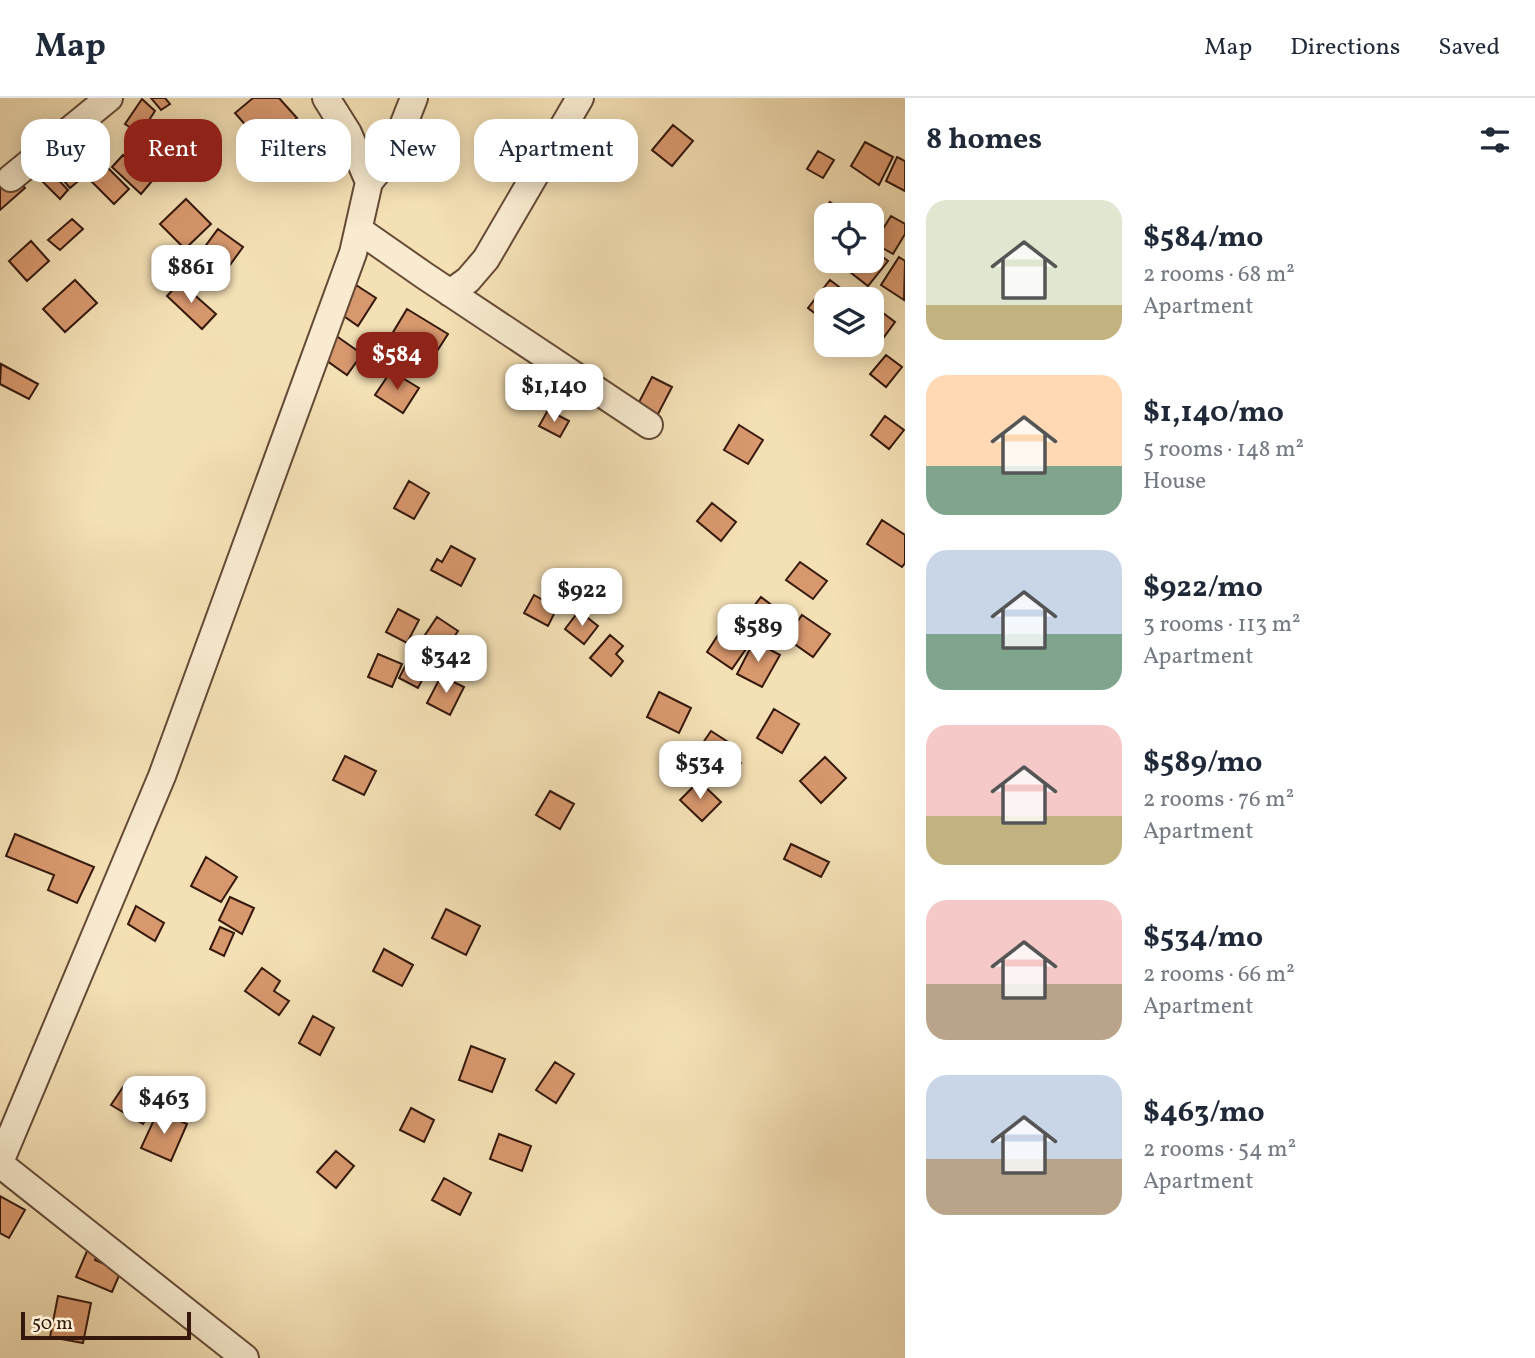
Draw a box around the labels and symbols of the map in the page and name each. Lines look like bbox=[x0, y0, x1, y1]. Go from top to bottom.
pin: $861 bbox=[150, 246, 232, 305]
pin: $584 bbox=[356, 332, 438, 392]
pin: $1,140 bbox=[497, 364, 611, 424]
pin: $922 bbox=[541, 568, 623, 628]
pin: $589 bbox=[717, 604, 799, 664]
pin: $342 bbox=[405, 636, 487, 695]
pin: $534 bbox=[659, 742, 741, 801]
pin: $463 bbox=[123, 1076, 205, 1136]
scale bar bbox=[21, 1309, 191, 1341]

